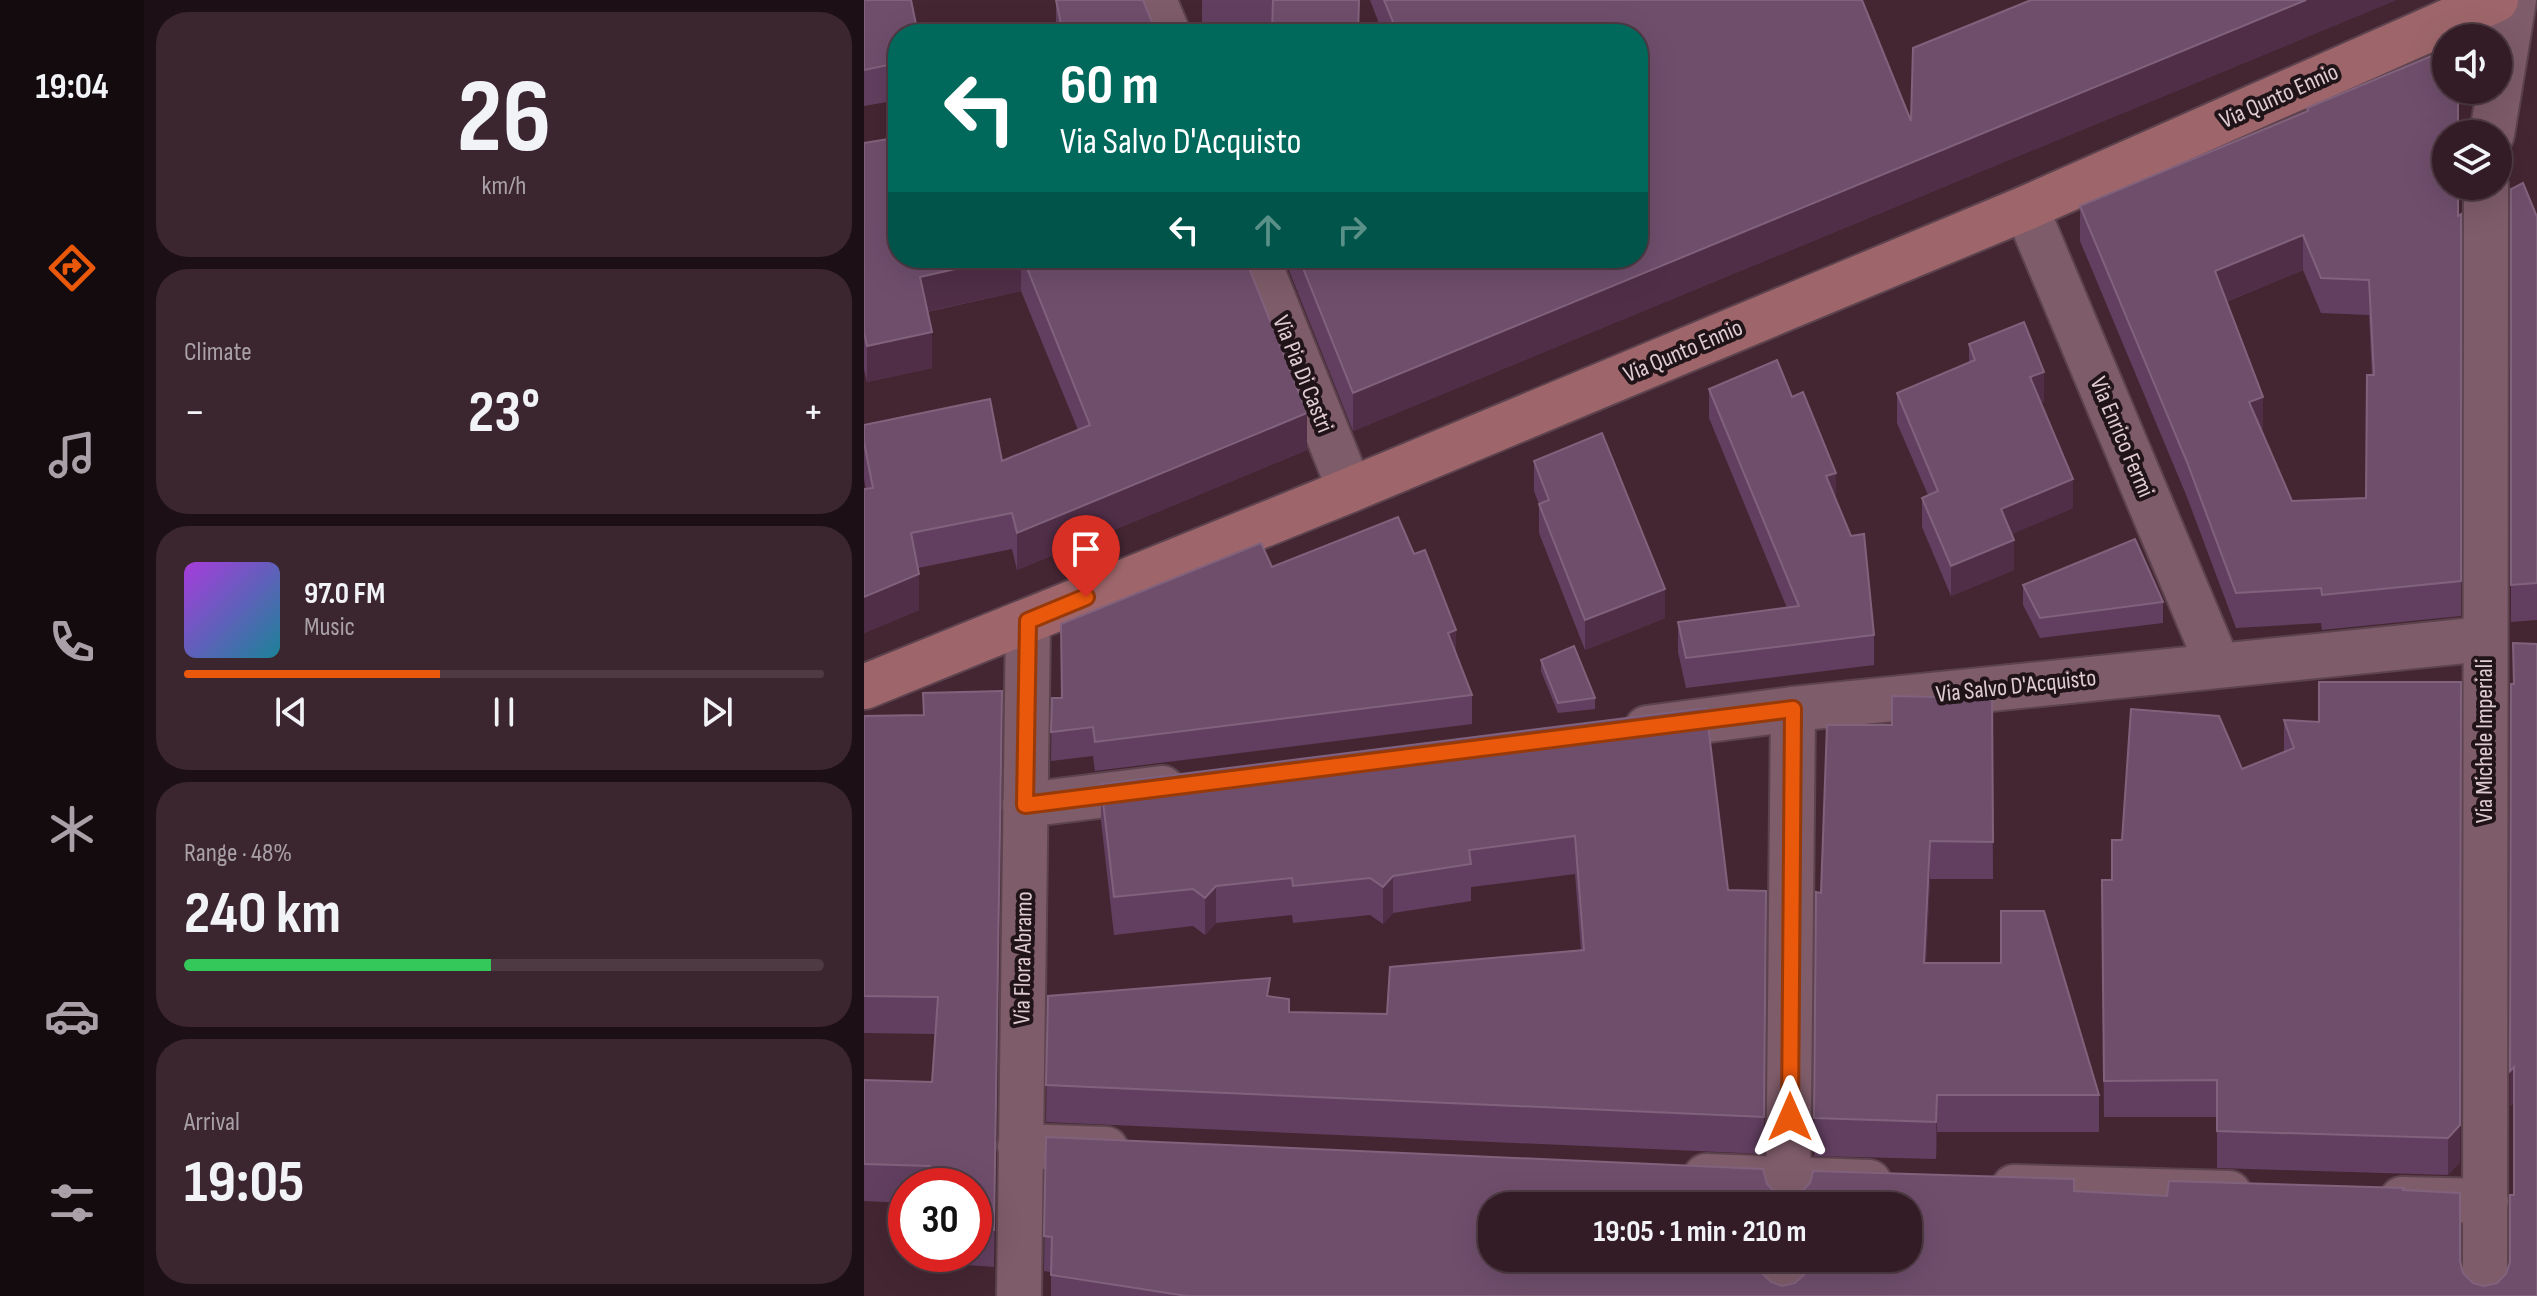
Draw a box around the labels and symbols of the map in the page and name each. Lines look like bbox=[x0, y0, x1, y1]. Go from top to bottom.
street label: Via Qunto Ennio bbox=[2215, 57, 2343, 135]
street label: Via Pia Di Castri bbox=[1266, 311, 1340, 437]
street label: Via Qunto Ennio bbox=[1619, 313, 1747, 389]
street label: Via Enrico Fermi bbox=[2084, 372, 2160, 502]
pin bbox=[1052, 515, 1120, 597]
street label: Via Michele Imperiali bbox=[2470, 659, 2499, 823]
street label: Via Salvo D'Acquisto bbox=[1934, 663, 2098, 709]
street label: Via Flora Abramo bbox=[1007, 891, 1039, 1025]
position arrow bbox=[1748, 1075, 1832, 1159]
speed limit sign: 30 bbox=[888, 1168, 992, 1272]

